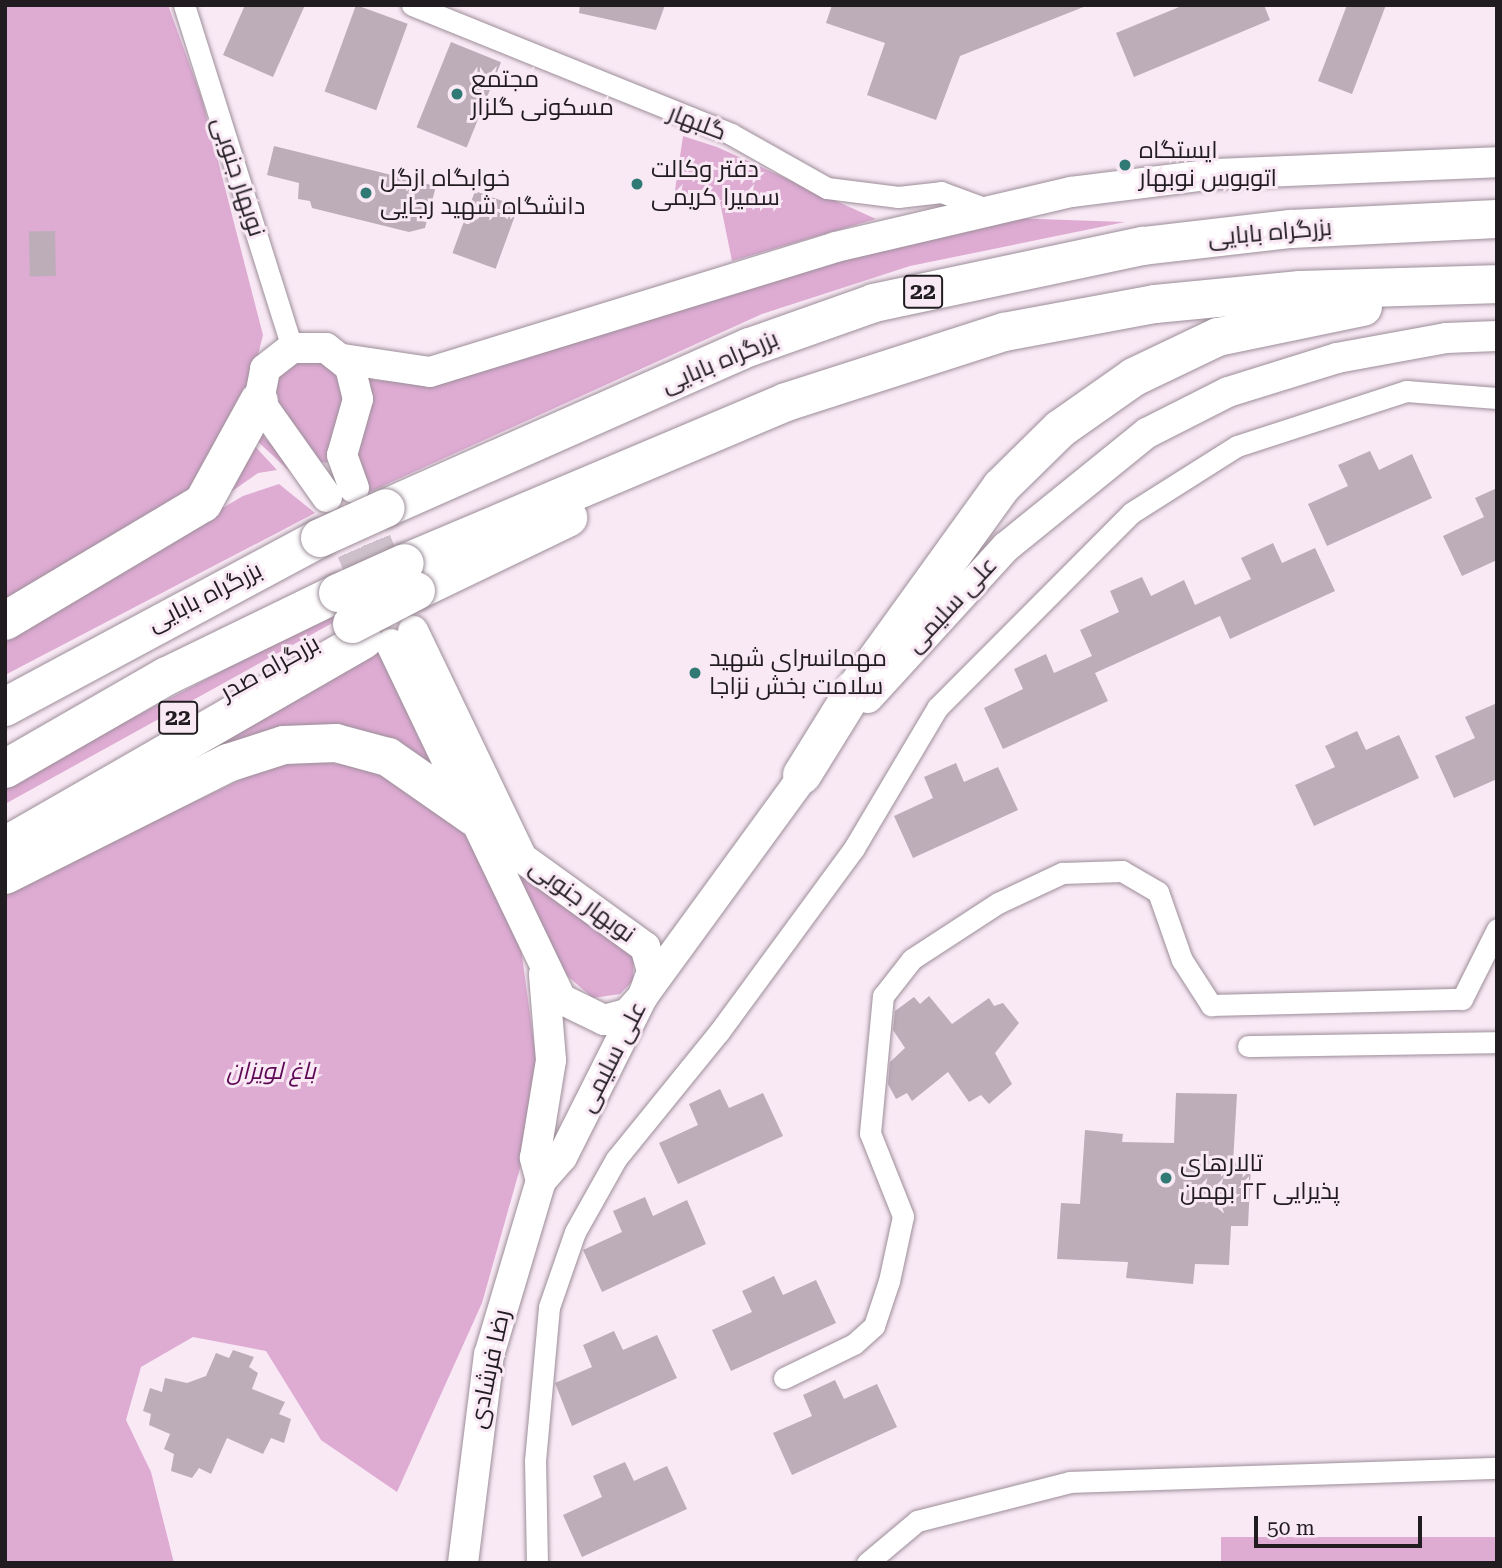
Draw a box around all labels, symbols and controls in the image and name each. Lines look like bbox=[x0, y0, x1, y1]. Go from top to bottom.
place label: مجتمع مسکونی گلزار bbox=[471, 66, 614, 122]
marker: مجتمع مسکونی گلزار bbox=[449, 86, 465, 102]
street label: گلبهار bbox=[664, 99, 730, 147]
street label: نوبهار جنوبی bbox=[205, 114, 271, 240]
place label: ایستگاه اتوبوس نوبهار bbox=[1139, 137, 1277, 193]
place label: دفتر وکالت سمیرا کریمی bbox=[651, 156, 780, 212]
marker: ایستگاه اتوبوس نوبهار bbox=[1117, 157, 1133, 173]
place label: خوابگاه ازگل دانشگاه شهید رجایی bbox=[380, 165, 585, 221]
marker: دفتر وکالت سمیرا کریمی bbox=[629, 176, 645, 192]
marker: خوابگاه ازگل دانشگاه شهید رجایی bbox=[358, 185, 374, 201]
street label: بزرگراه بابایی bbox=[1207, 213, 1333, 253]
road number: 22 bbox=[902, 272, 944, 312]
street label: بزرگراه بابایی bbox=[657, 324, 783, 400]
street label: علی سلیمی bbox=[900, 551, 1004, 659]
street label: بزرگراه بابایی bbox=[143, 556, 267, 638]
street label: بزرگراه صدر bbox=[215, 629, 325, 707]
place label: مهمانسرای شهید سلامت بخش نزاجا bbox=[709, 645, 887, 701]
marker: مهمانسرای شهید سلامت بخش نزاجا bbox=[687, 665, 703, 681]
road number: 22 bbox=[157, 698, 199, 738]
street label: نوبهار جنوبی bbox=[523, 853, 641, 949]
street label: علی سلیمی bbox=[573, 997, 653, 1117]
park label: باغ لویزان bbox=[226, 1058, 316, 1086]
place label: تالارهای پذیرایی ۲۲ بهمن bbox=[1180, 1150, 1340, 1206]
marker: تالارهای پذیرایی ۲۲ بهمن bbox=[1158, 1170, 1174, 1186]
street label: رضا فرشادی bbox=[463, 1307, 517, 1431]
scale bar bbox=[1257, 1502, 1425, 1546]
text: 50 m bbox=[1267, 1516, 1315, 1540]

